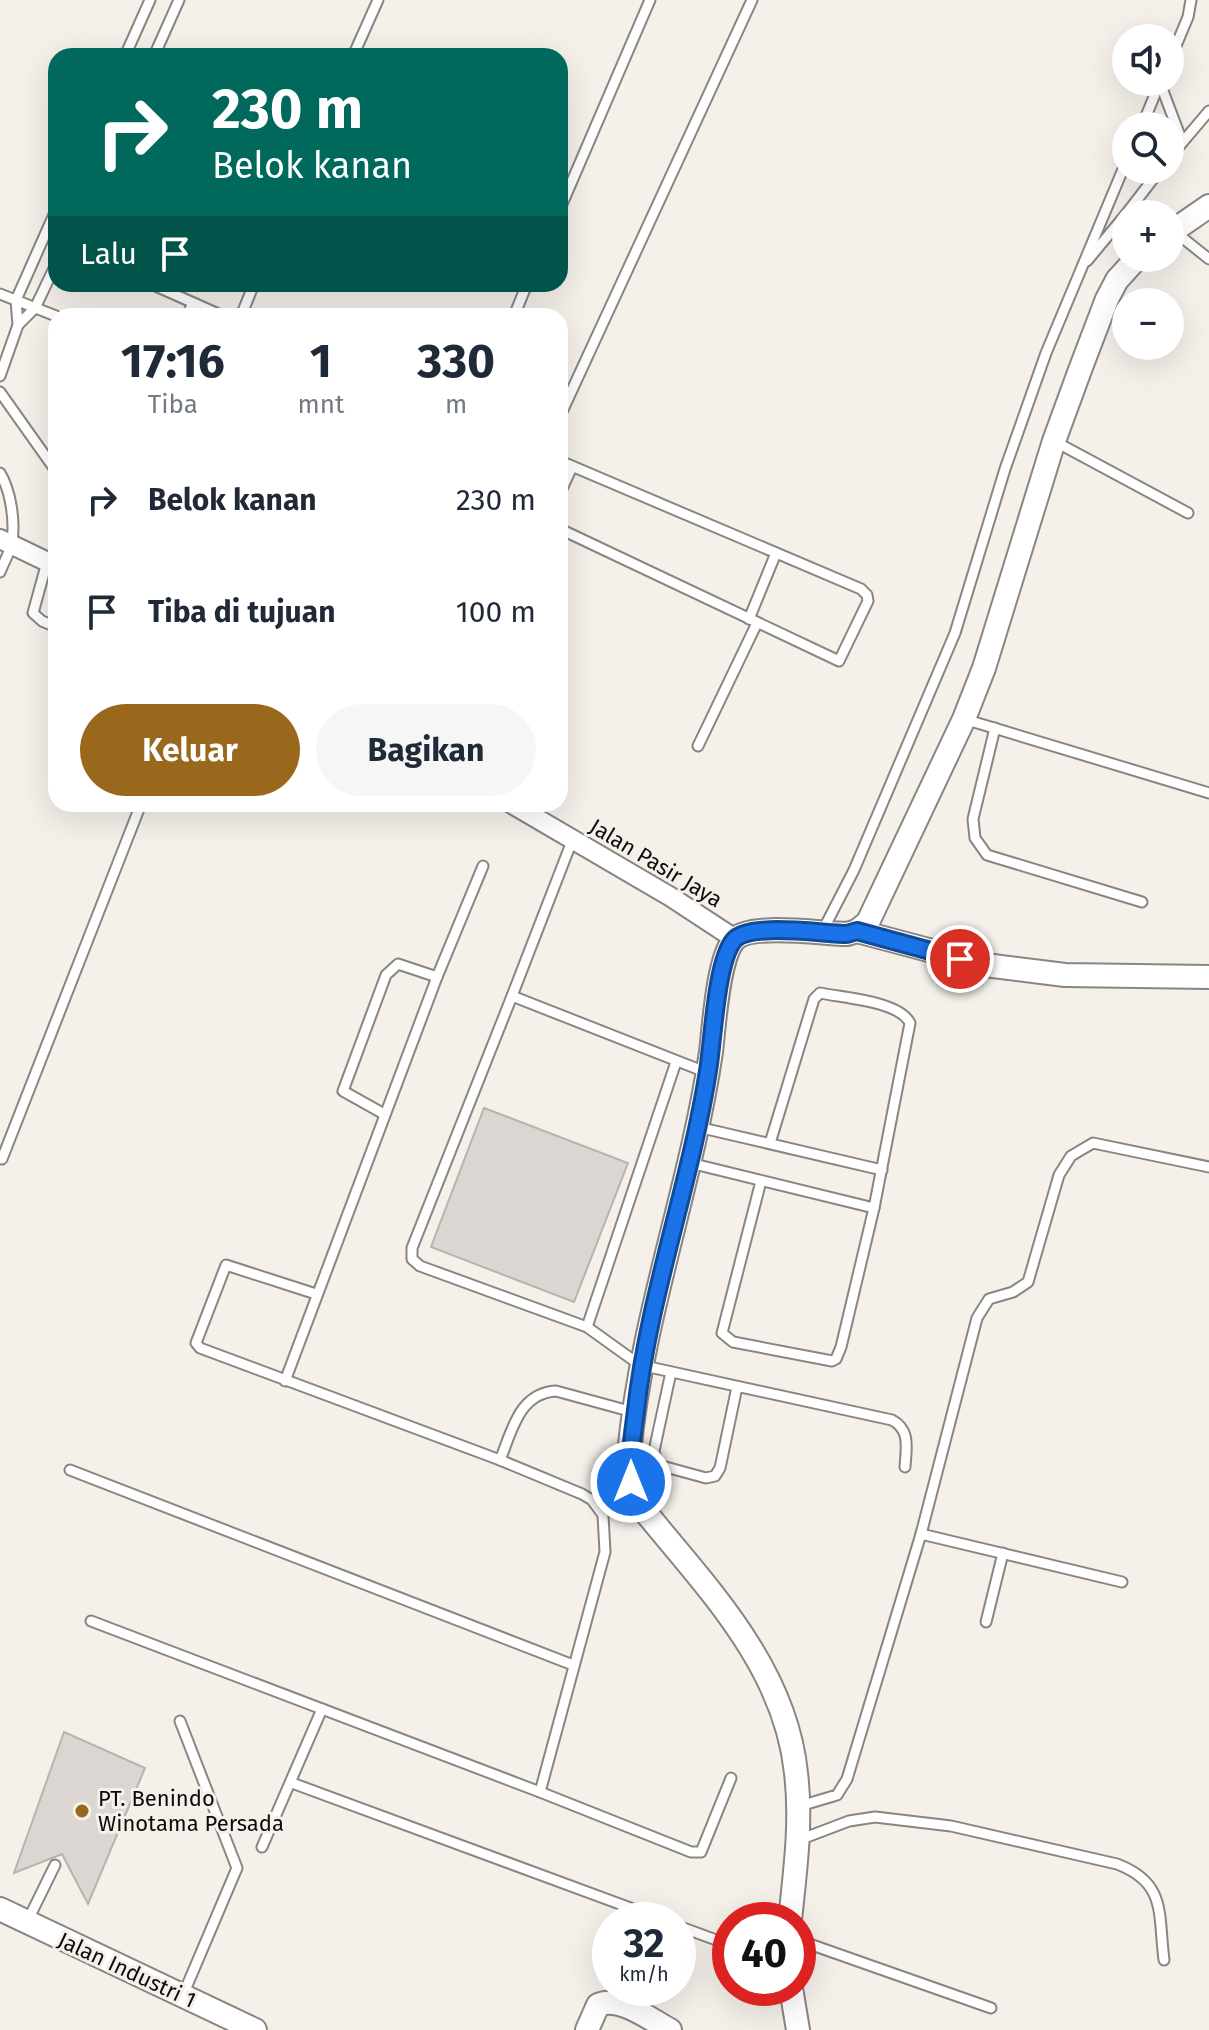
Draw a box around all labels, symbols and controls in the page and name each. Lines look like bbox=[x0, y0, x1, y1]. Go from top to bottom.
map controls bbox=[1112, 24, 1184, 360]
button: sound bbox=[1112, 24, 1184, 96]
text: 230 m bbox=[212, 76, 363, 143]
icon: right bbox=[80, 80, 184, 184]
button: search bbox=[1112, 112, 1184, 184]
text: Belok kanan bbox=[212, 144, 412, 188]
button: + bbox=[1112, 200, 1184, 272]
icon: arrive bbox=[153, 232, 197, 276]
text: Lalu bbox=[80, 236, 137, 272]
button: − bbox=[1112, 288, 1184, 360]
text: 17:16 bbox=[121, 332, 225, 390]
text: 1 bbox=[310, 332, 332, 390]
text: 330 bbox=[417, 332, 495, 390]
text: Tiba bbox=[148, 389, 198, 420]
text: mnt bbox=[298, 389, 344, 420]
text: m bbox=[445, 389, 467, 420]
icon: right bbox=[80, 478, 124, 522]
text: Belok kanan bbox=[148, 482, 317, 518]
text: 230 m bbox=[456, 482, 536, 518]
icon: arrive bbox=[80, 590, 124, 634]
text: Tiba di tujuan bbox=[148, 594, 335, 630]
text: 100 m bbox=[456, 594, 536, 630]
button: Keluar bbox=[80, 704, 300, 796]
button: Bagikan bbox=[316, 704, 536, 796]
street label: Jalan Pasir Jaya bbox=[585, 813, 727, 913]
pin bbox=[926, 925, 994, 993]
icon: arrive bbox=[938, 937, 982, 981]
position arrow bbox=[589, 1440, 673, 1524]
place label: PT. Benindo Winotama Persada bbox=[98, 1785, 284, 1837]
marker: PT. Benindo Winotama Persada bbox=[73, 1802, 91, 1820]
speed limit sign: 40 bbox=[712, 1902, 816, 2006]
text: 32 bbox=[623, 1920, 665, 1968]
street label: Jalan Industri 1 bbox=[54, 1926, 200, 2014]
text: km/h bbox=[619, 1962, 669, 1986]

